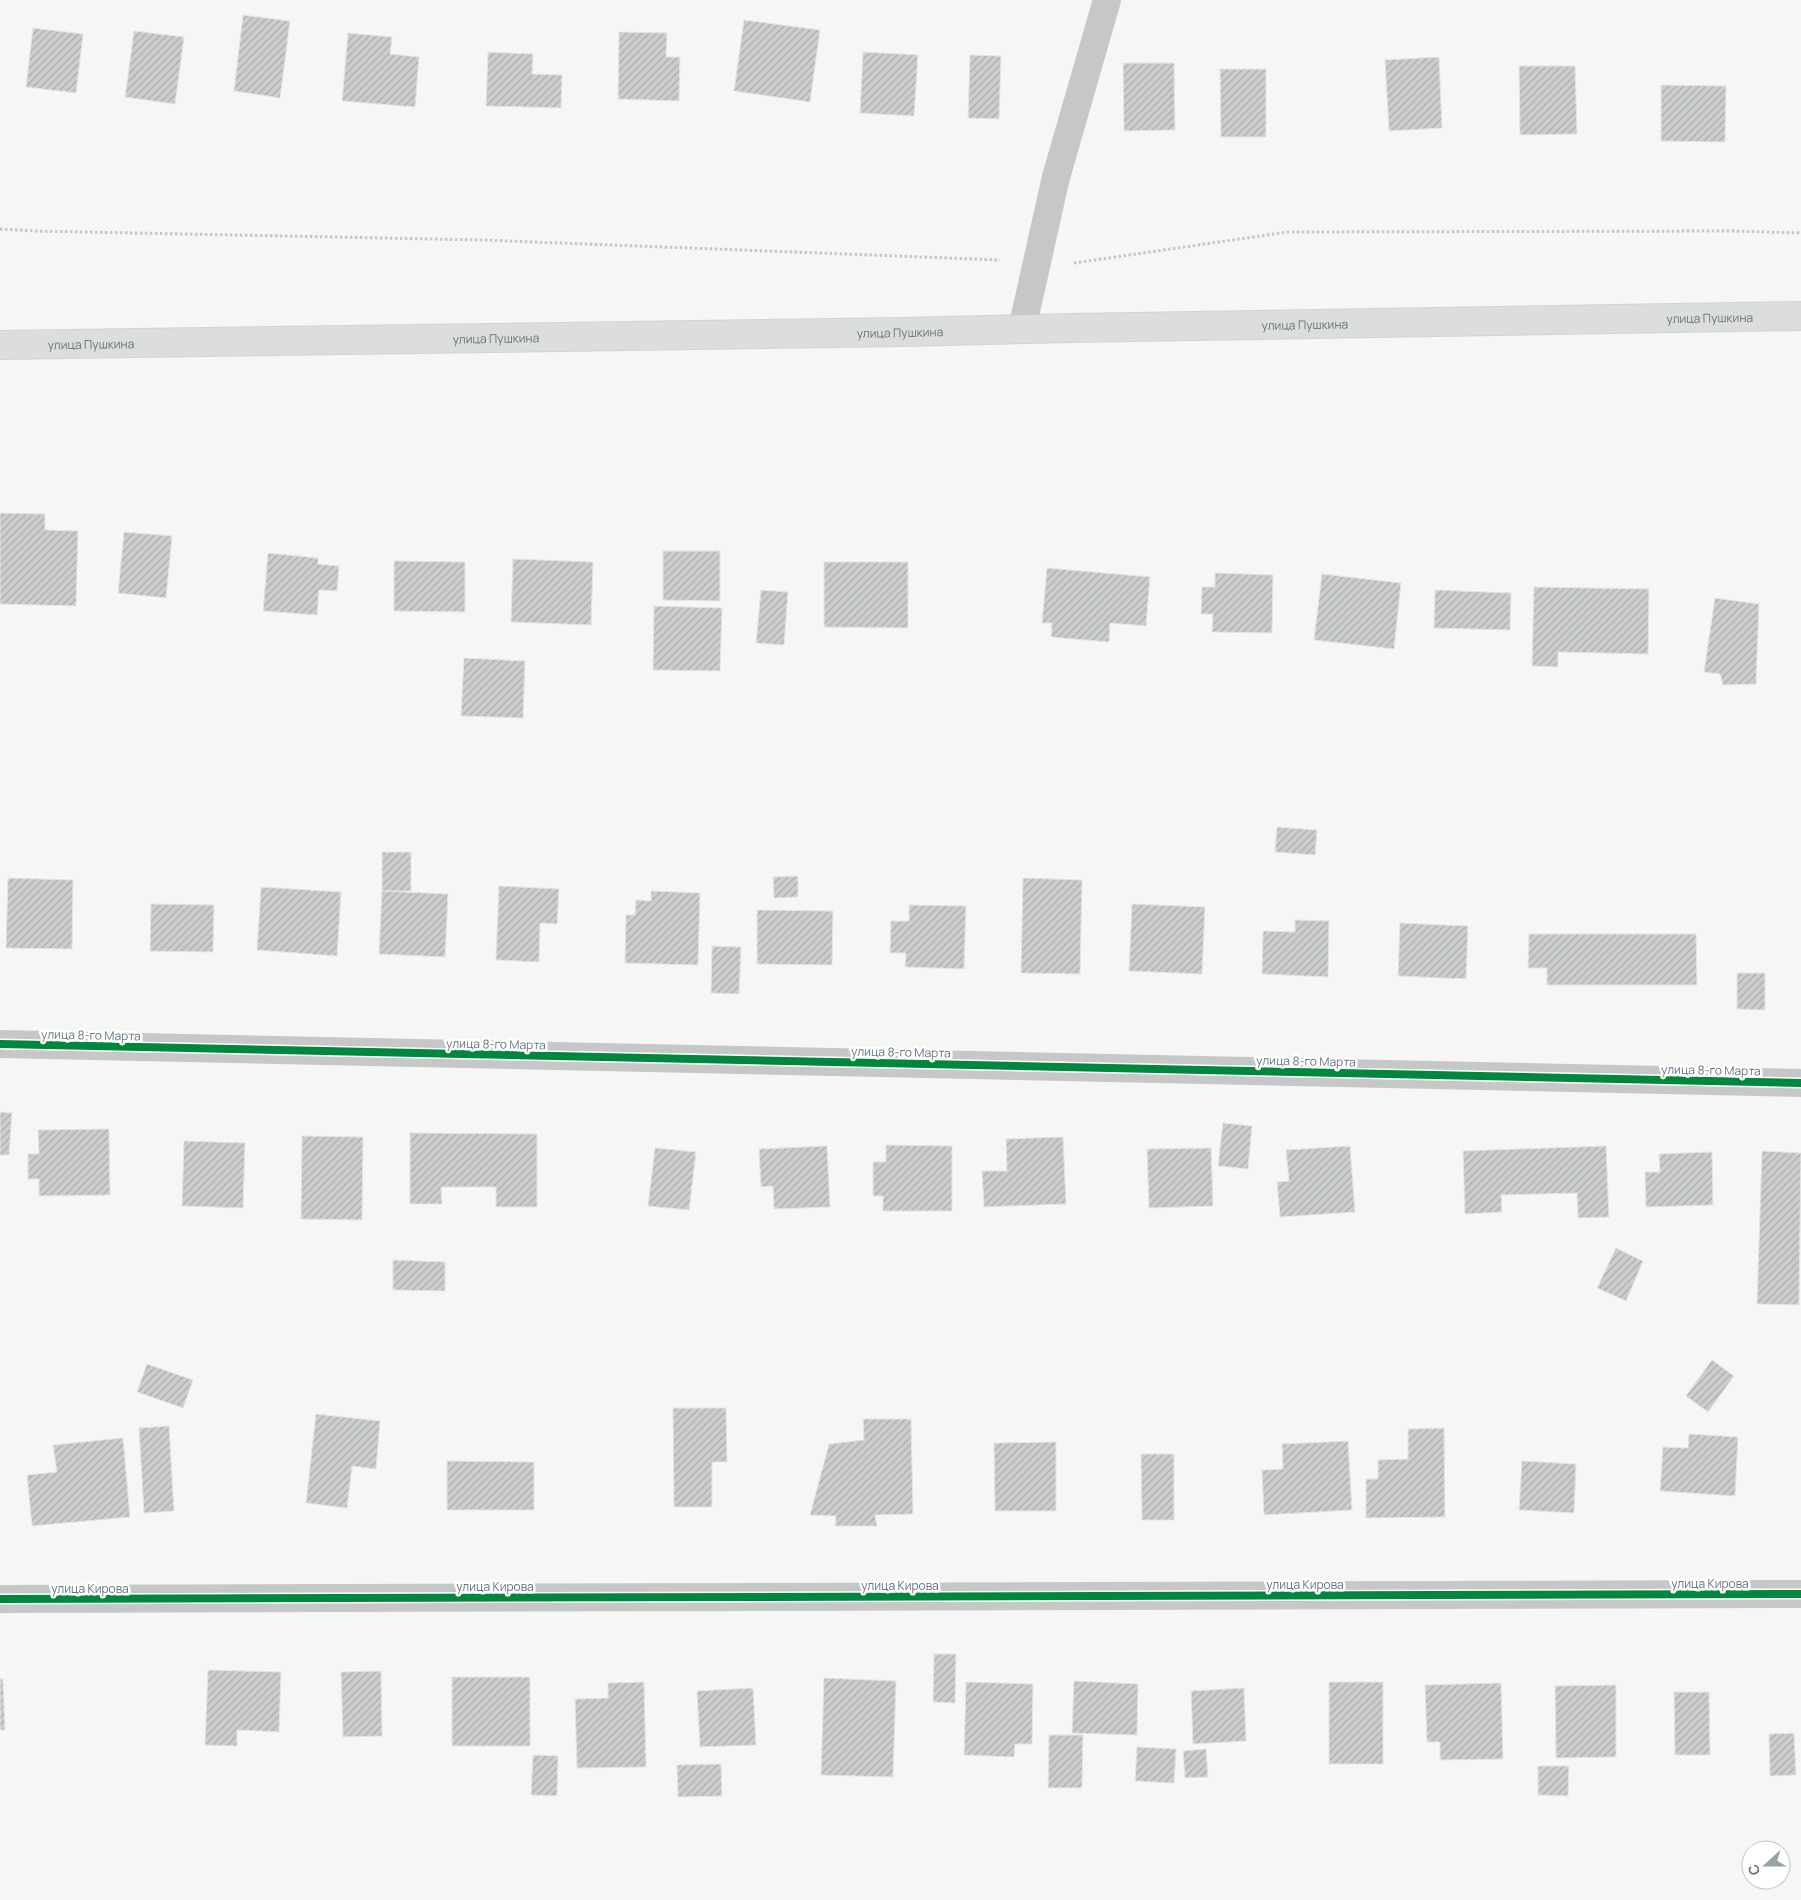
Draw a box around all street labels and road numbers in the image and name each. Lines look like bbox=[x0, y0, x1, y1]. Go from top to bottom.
street label: улица Пушкина bbox=[1666, 308, 1753, 327]
street label: улица Пушкина bbox=[1261, 315, 1348, 333]
street label: улица Пушкина bbox=[856, 323, 943, 341]
street label: улица Пушкина bbox=[453, 329, 539, 347]
street label: улица Пушкина bbox=[48, 335, 134, 353]
street label: улица 8-го Марта bbox=[41, 1026, 141, 1044]
street label: улица 8-го Марта bbox=[446, 1035, 546, 1053]
street label: улица 8-го Марта bbox=[851, 1043, 951, 1061]
street label: улица 8-го Марта bbox=[1256, 1052, 1356, 1070]
street label: улица 8-го Марта bbox=[1661, 1061, 1761, 1079]
street label: улица Кирова bbox=[1671, 1575, 1749, 1592]
street label: улица Кирова bbox=[1266, 1576, 1344, 1593]
street label: улица Кирова bbox=[861, 1577, 939, 1594]
street label: улица Кирова bbox=[456, 1578, 534, 1595]
street label: улица Кирова bbox=[51, 1580, 129, 1597]

